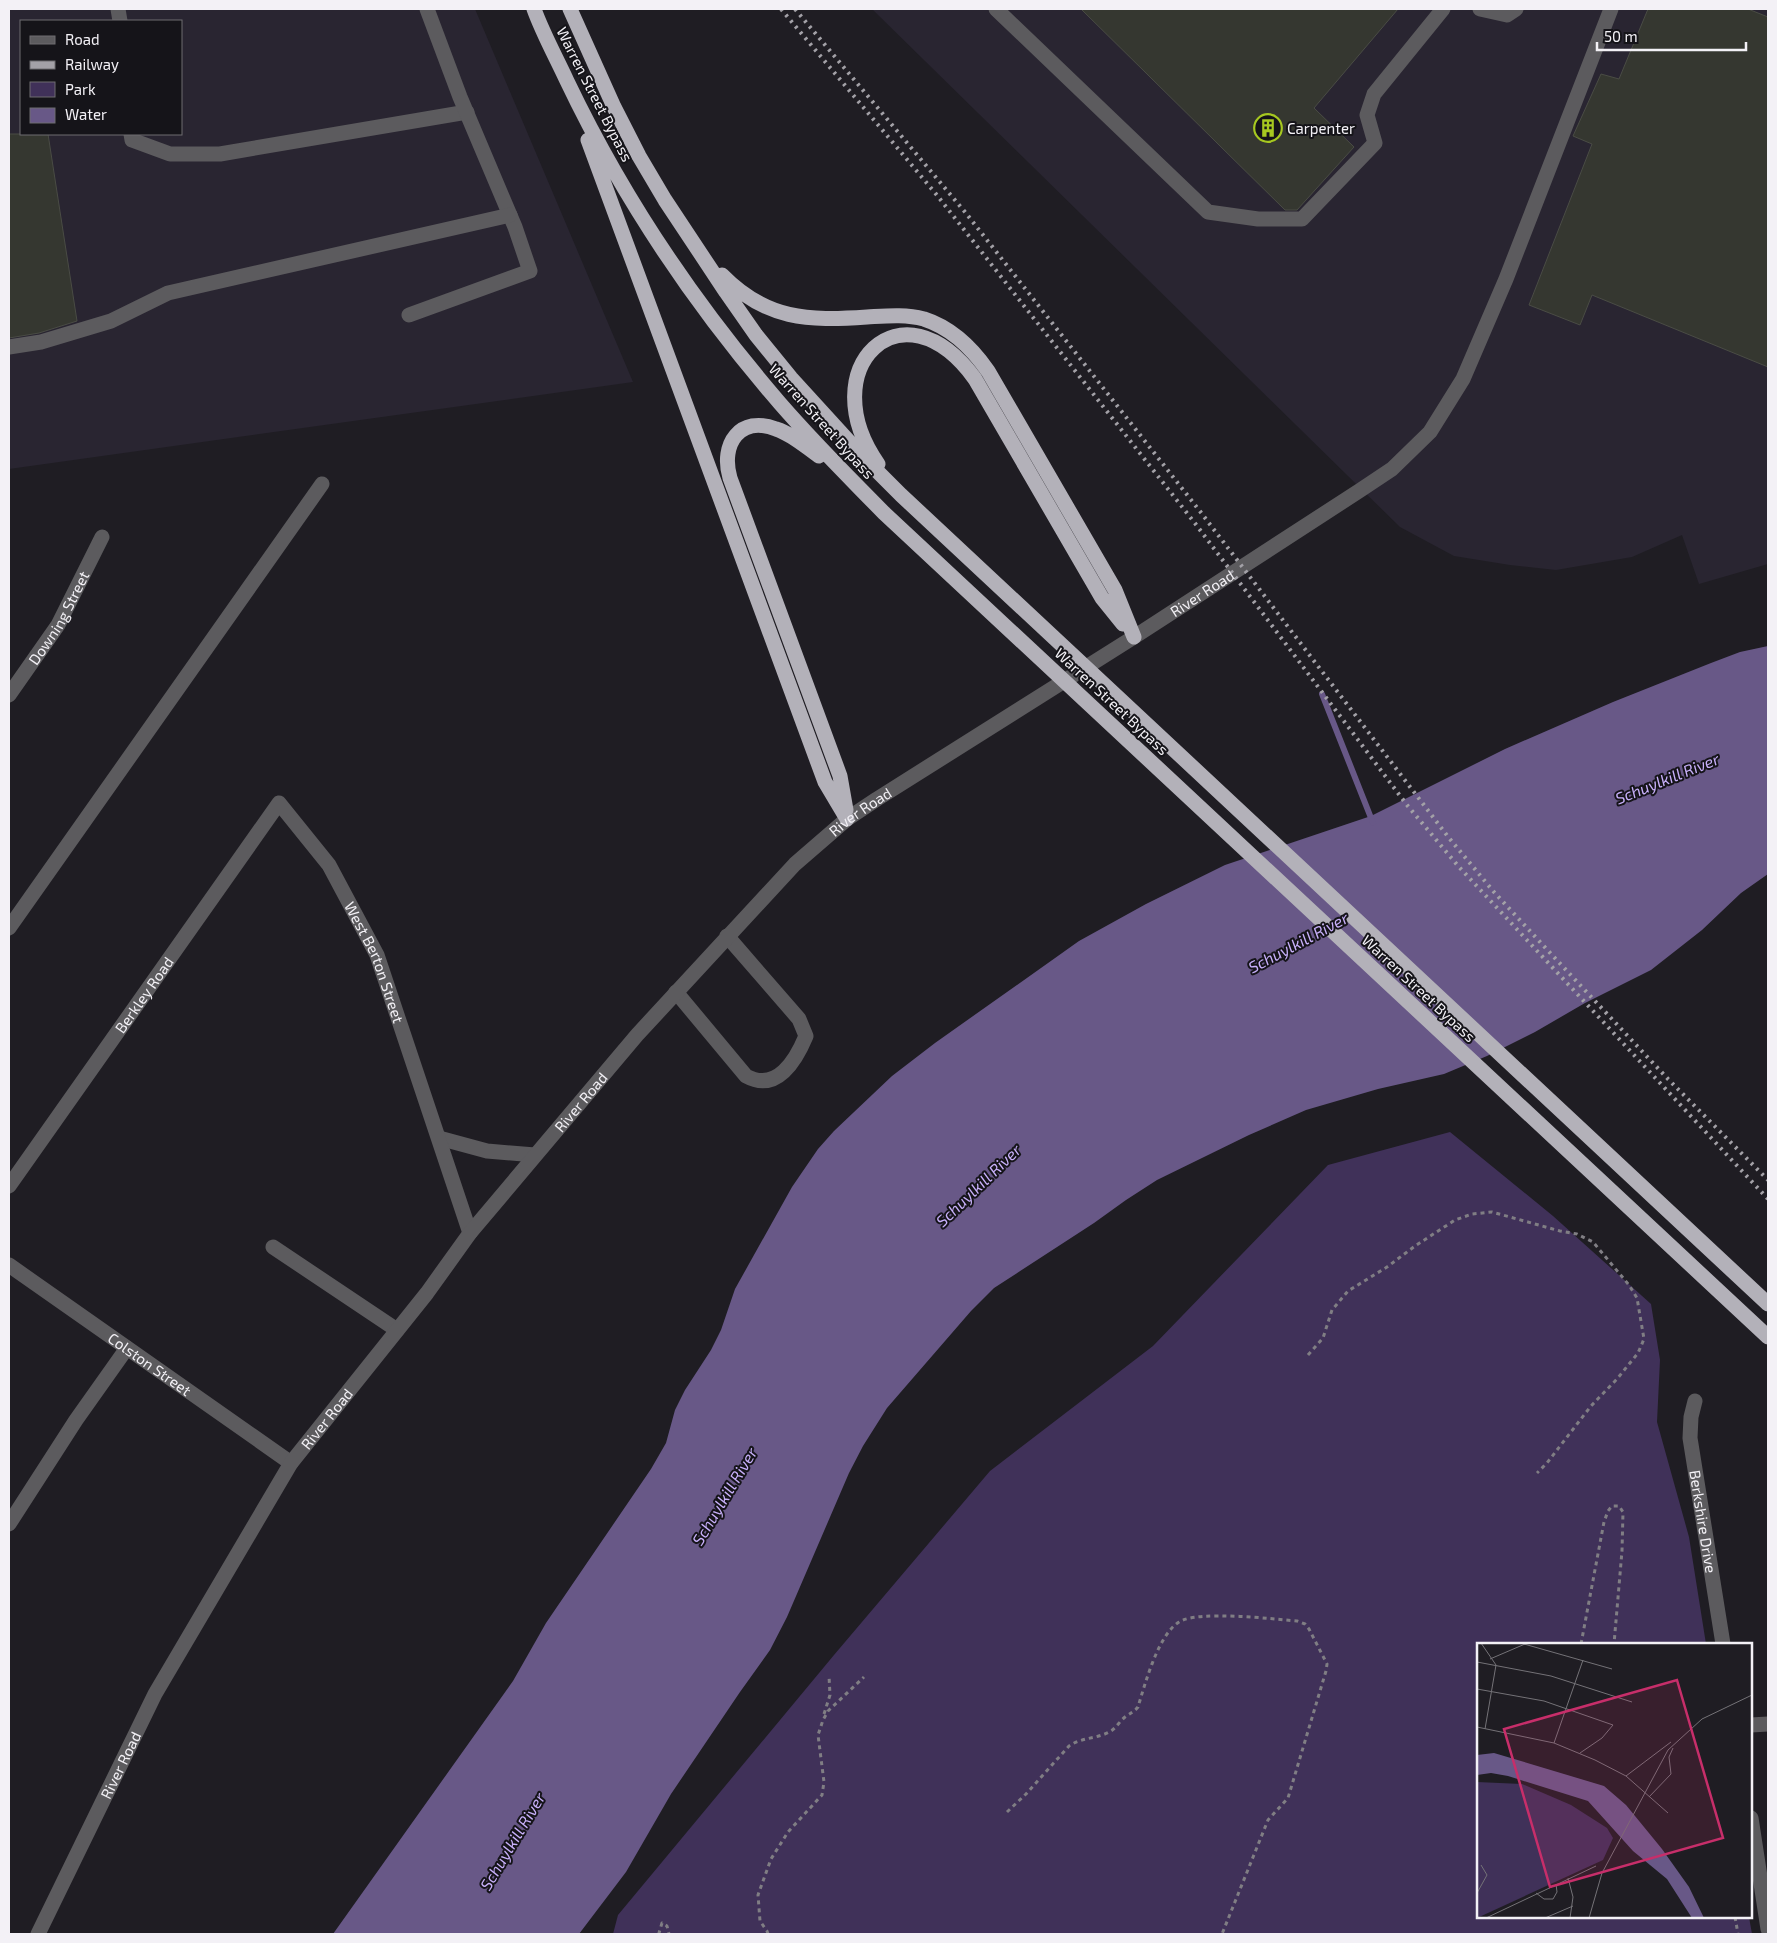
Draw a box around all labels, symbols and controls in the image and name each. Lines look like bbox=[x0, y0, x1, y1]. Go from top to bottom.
legend bbox=[20, 20, 182, 135]
scale bar bbox=[1597, 20, 1746, 52]
street label: Warren Street Bypass bbox=[553, 24, 637, 164]
text: 50 m bbox=[1604, 27, 1638, 45]
text: Road bbox=[65, 30, 100, 48]
text: Railway bbox=[65, 55, 119, 73]
text: Park bbox=[65, 80, 96, 98]
text: Water bbox=[65, 105, 107, 123]
building icon: Carpenter bbox=[1253, 113, 1283, 143]
place label: Carpenter bbox=[1287, 119, 1355, 137]
street label: Warren Street Bypass bbox=[766, 360, 878, 482]
street label: River Road bbox=[1167, 566, 1237, 620]
street label: Downing Street bbox=[24, 568, 93, 668]
street label: Warren Street Bypass bbox=[1051, 644, 1173, 758]
water label: Schuylkill River bbox=[1612, 748, 1723, 808]
street label: River Road bbox=[825, 783, 895, 840]
street label: West Berton Street bbox=[341, 898, 408, 1025]
water label: Schuylkill River bbox=[1245, 907, 1352, 977]
street label: Warren Street Bypass bbox=[1358, 931, 1480, 1045]
street label: Berkley Road bbox=[111, 953, 177, 1036]
street label: River Road bbox=[550, 1068, 611, 1136]
water label: Schuylkill River bbox=[932, 1139, 1025, 1231]
street label: Colston Street bbox=[105, 1329, 195, 1399]
street label: River Road bbox=[297, 1385, 356, 1453]
water label: Schuylkill River bbox=[687, 1443, 762, 1549]
street label: Berkshire Drive bbox=[1686, 1469, 1720, 1574]
inset map bbox=[1477, 1643, 1752, 1918]
street label: River Road bbox=[96, 1728, 144, 1802]
water label: Schuylkill River bbox=[475, 1788, 550, 1894]

